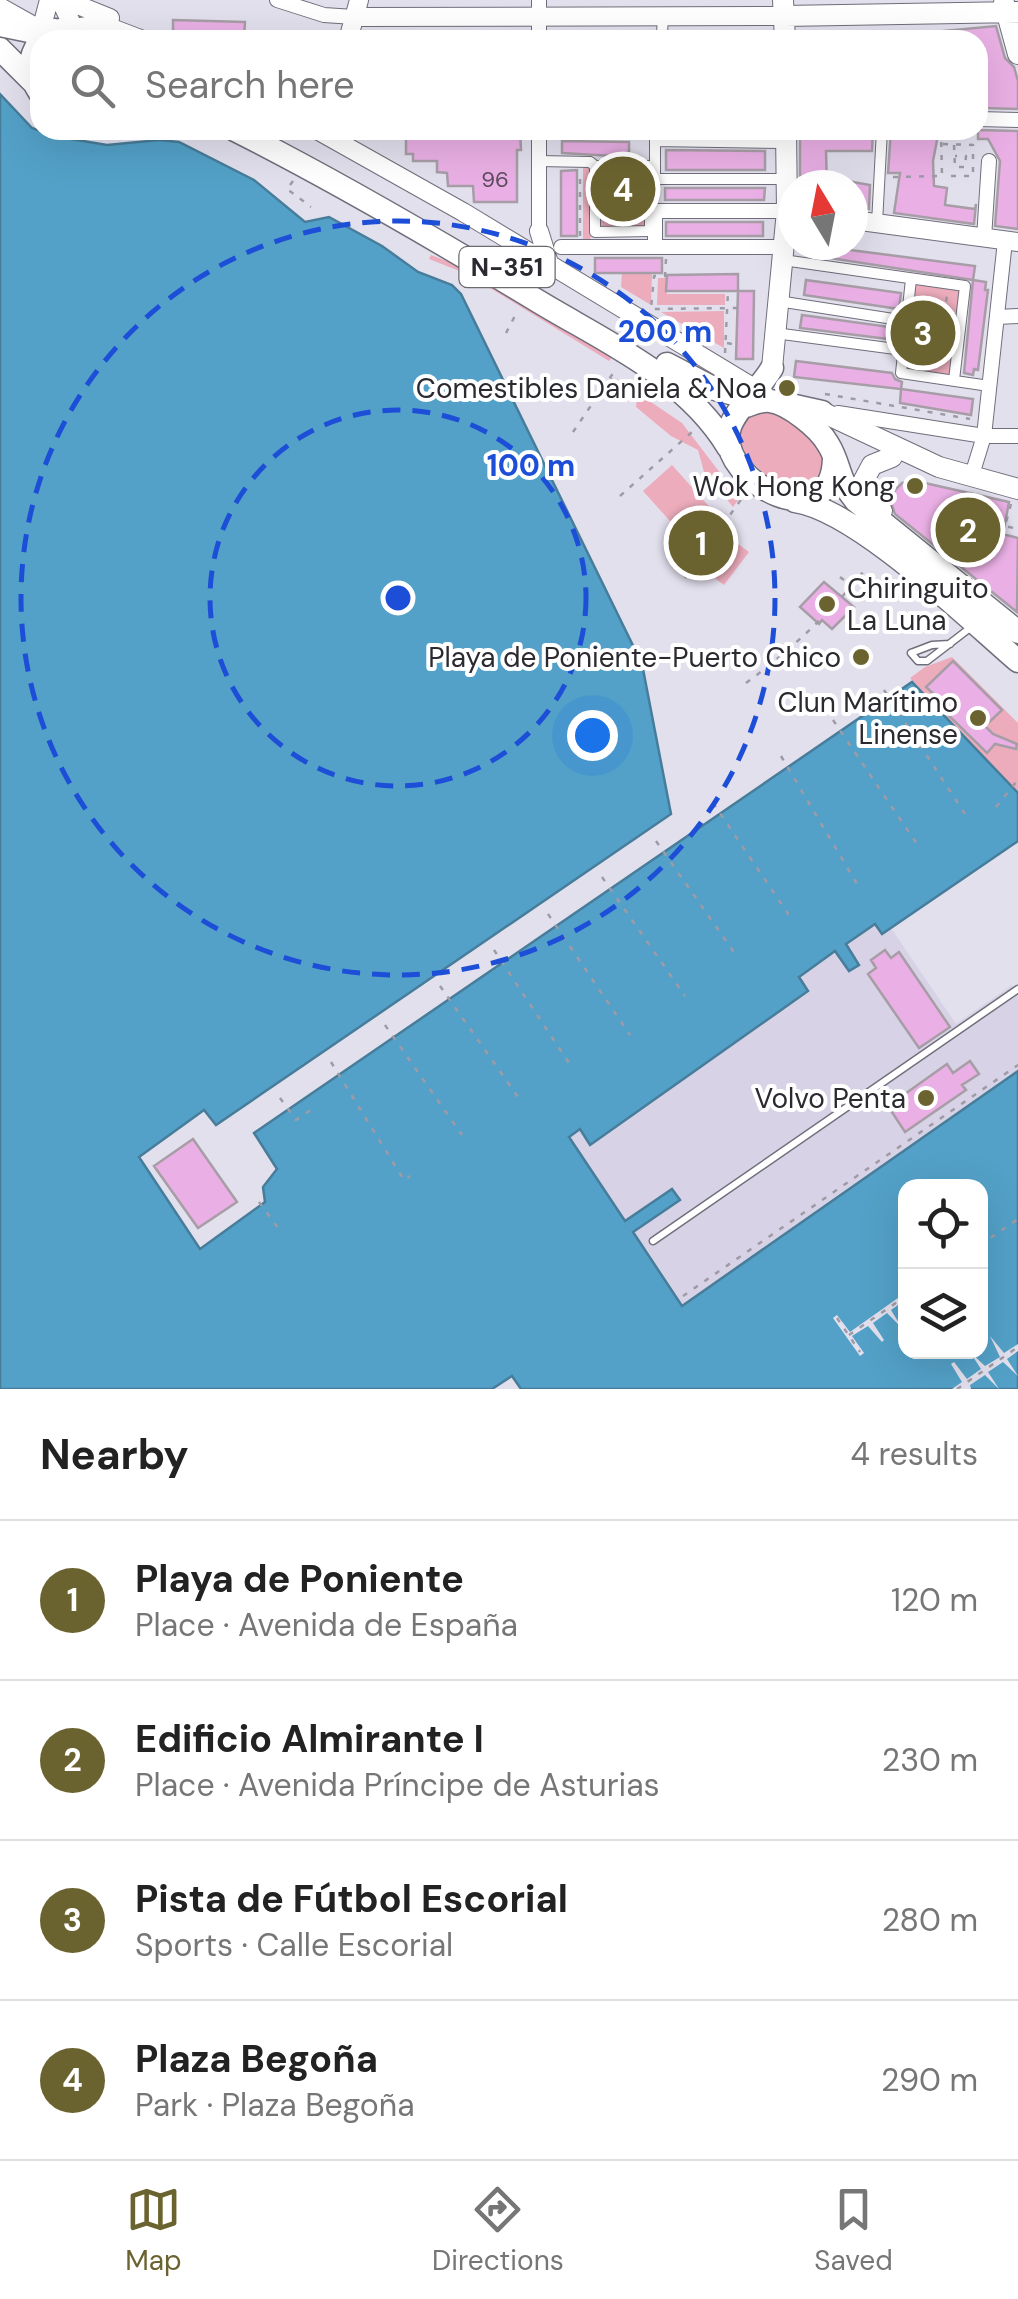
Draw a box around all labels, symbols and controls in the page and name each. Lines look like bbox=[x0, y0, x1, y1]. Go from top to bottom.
search box bbox=[30, 30, 988, 140]
icon: search bbox=[65, 58, 120, 113]
text: Search here bbox=[145, 60, 355, 110]
pin: 4 bbox=[590, 152, 656, 226]
house number: 96 bbox=[481, 165, 509, 194]
north arrow bbox=[778, 170, 868, 260]
road number: N-351 bbox=[460, 247, 554, 287]
pin: 3 bbox=[890, 296, 956, 370]
text: 200 m bbox=[618, 312, 712, 351]
place label: Comestibles Daniela & Noa bbox=[416, 370, 767, 407]
marker: Comestibles Daniela & Noa bbox=[776, 377, 798, 399]
text: 100 m bbox=[487, 446, 575, 485]
place label: Wok Hong Kong bbox=[693, 468, 895, 505]
marker: Wok Hong Kong bbox=[904, 475, 926, 497]
pin: 2 bbox=[936, 492, 1000, 568]
pin: 1 bbox=[668, 506, 734, 580]
place label: Chiringuito La Luna bbox=[847, 570, 989, 639]
centre of rings bbox=[380, 580, 416, 616]
marker: Chiringuito La Luna bbox=[816, 593, 838, 615]
place label: Playa de Poniente-Puerto Chico bbox=[428, 639, 841, 676]
marker: Playa de Poniente-Puerto Chico bbox=[850, 646, 872, 668]
place label: Clun Marítimo Linense bbox=[777, 684, 958, 753]
marker: Clun Marítimo Linense bbox=[967, 707, 989, 729]
your location bbox=[567, 710, 618, 761]
place label: Volvo Penta bbox=[755, 1080, 906, 1117]
marker: Volvo Penta bbox=[915, 1087, 937, 1109]
map controls bbox=[898, 1179, 988, 1359]
button: locate bbox=[898, 1179, 988, 1269]
button: layers bbox=[898, 1269, 988, 1359]
text: Nearby bbox=[40, 1427, 189, 1482]
text: 4 results bbox=[851, 1433, 978, 1475]
text: Playa de Poniente bbox=[135, 1554, 464, 1604]
text: 1 bbox=[67, 1579, 78, 1621]
text: 120 m bbox=[891, 1579, 978, 1621]
text: Place · Avenida de España bbox=[135, 1604, 518, 1646]
text: Edificio Almirante I bbox=[135, 1714, 484, 1764]
text: 2 bbox=[63, 1739, 82, 1781]
text: 230 m bbox=[882, 1739, 978, 1781]
text: Place · Avenida Príncipe de Asturias bbox=[135, 1764, 660, 1806]
text: Pista de Fútbol Escorial bbox=[135, 1874, 568, 1924]
text: 3 bbox=[63, 1899, 82, 1941]
text: 280 m bbox=[882, 1899, 978, 1941]
text: Sports · Calle Escorial bbox=[135, 1924, 453, 1966]
text: Plaza Begoña bbox=[135, 2034, 378, 2084]
text: 4 bbox=[62, 2059, 83, 2101]
text: 290 m bbox=[881, 2059, 978, 2101]
text: Park · Plaza Begoña bbox=[135, 2084, 415, 2126]
tab: Map bbox=[125, 2182, 182, 2279]
tab: Directions bbox=[432, 2182, 564, 2279]
tab: Saved bbox=[814, 2182, 893, 2279]

